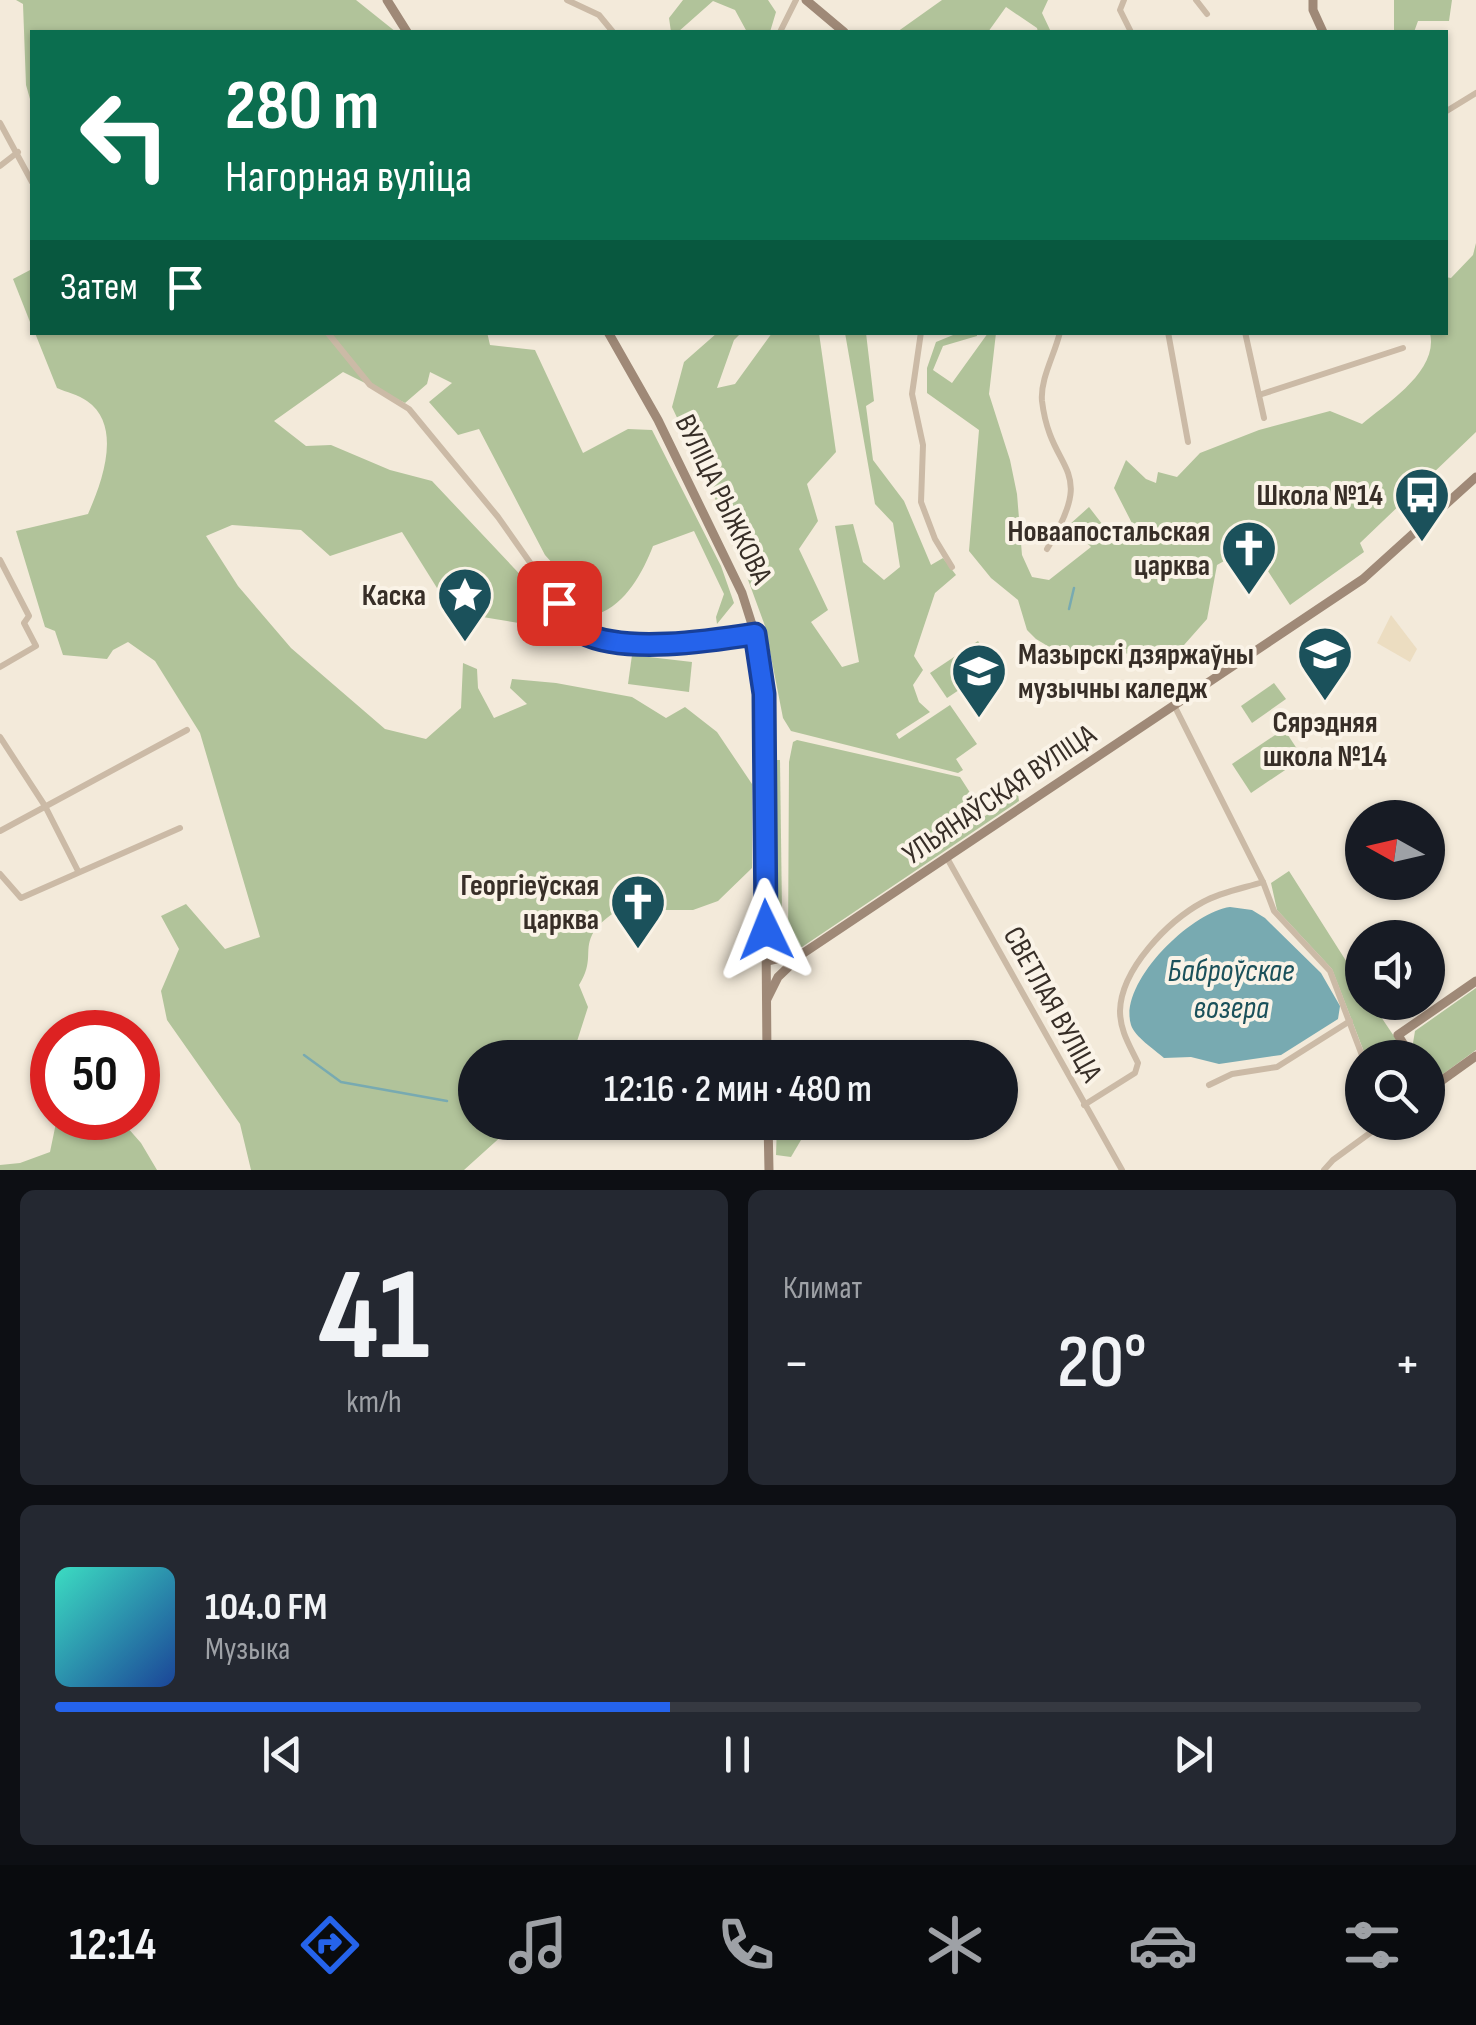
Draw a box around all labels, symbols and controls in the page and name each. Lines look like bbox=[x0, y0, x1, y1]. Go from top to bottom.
text: 280 m bbox=[225, 65, 379, 149]
icon: left bbox=[60, 70, 190, 200]
text: Нагорная вуліца bbox=[225, 150, 472, 205]
icon: arrive bbox=[158, 260, 213, 315]
text: Затем bbox=[60, 265, 138, 310]
street label: ВУЛІЦА РЫЖКОВА bbox=[667, 409, 780, 590]
bus stop icon: Школа №14 bbox=[1392, 465, 1452, 544]
place label: Школа №14 bbox=[1257, 478, 1383, 514]
place label: Новаапостальская царква bbox=[1008, 514, 1210, 584]
church icon: Новаапостальская царква bbox=[1219, 518, 1279, 597]
pin bbox=[517, 561, 602, 646]
place icon: Каска bbox=[435, 565, 495, 644]
icon: arrive bbox=[532, 576, 587, 631]
place label: Каска bbox=[362, 578, 426, 614]
school or university icon: Сярэдняя школа №14 bbox=[1295, 624, 1355, 703]
place label: Мазырскі дзяржаўны музычны каледж bbox=[1018, 637, 1254, 707]
school or university icon: Мазырскі дзяржаўны музычны каледж bbox=[949, 641, 1009, 720]
place label: Сярэдняя школа №14 bbox=[1263, 705, 1387, 775]
street label: УЛЬЯНАЎСКАЯ ВУЛІЦА bbox=[896, 717, 1103, 873]
north arrow bbox=[1345, 800, 1445, 900]
map controls bbox=[1345, 800, 1445, 1140]
place label: Георгіеўская царква bbox=[460, 868, 599, 938]
church icon: Георгіеўская царква bbox=[608, 872, 668, 951]
position arrow bbox=[714, 878, 818, 982]
button: sound bbox=[1345, 920, 1445, 1020]
street label: СВЕТЛАЯ ВУЛІЦА bbox=[995, 921, 1110, 1088]
water label: Баброўскае возера bbox=[1168, 952, 1294, 1028]
speed limit sign: 50 bbox=[30, 1010, 160, 1140]
button: search bbox=[1345, 1040, 1445, 1140]
text: 12:16 · 2 мин · 480 m bbox=[604, 1067, 872, 1112]
text: 41 bbox=[318, 1240, 430, 1396]
text: Климат bbox=[783, 1269, 862, 1308]
text: 20° bbox=[1057, 1318, 1147, 1409]
text: − bbox=[783, 1331, 810, 1398]
text: + bbox=[1394, 1331, 1421, 1398]
text: km/h bbox=[346, 1383, 402, 1422]
text: 104.0 FM bbox=[205, 1585, 327, 1630]
text: Музыка bbox=[205, 1630, 290, 1669]
icon: previous bbox=[255, 1727, 310, 1782]
icon: pause bbox=[710, 1727, 765, 1782]
icon: next bbox=[1166, 1727, 1221, 1782]
icon: directions bbox=[295, 1910, 365, 1980]
icon: music bbox=[503, 1910, 573, 1980]
icon: phone bbox=[711, 1910, 781, 1980]
icon: climate bbox=[920, 1910, 990, 1980]
icon: car bbox=[1128, 1910, 1198, 1980]
icon: filters bbox=[1337, 1910, 1407, 1980]
text: 12:14 bbox=[69, 1918, 156, 1973]

